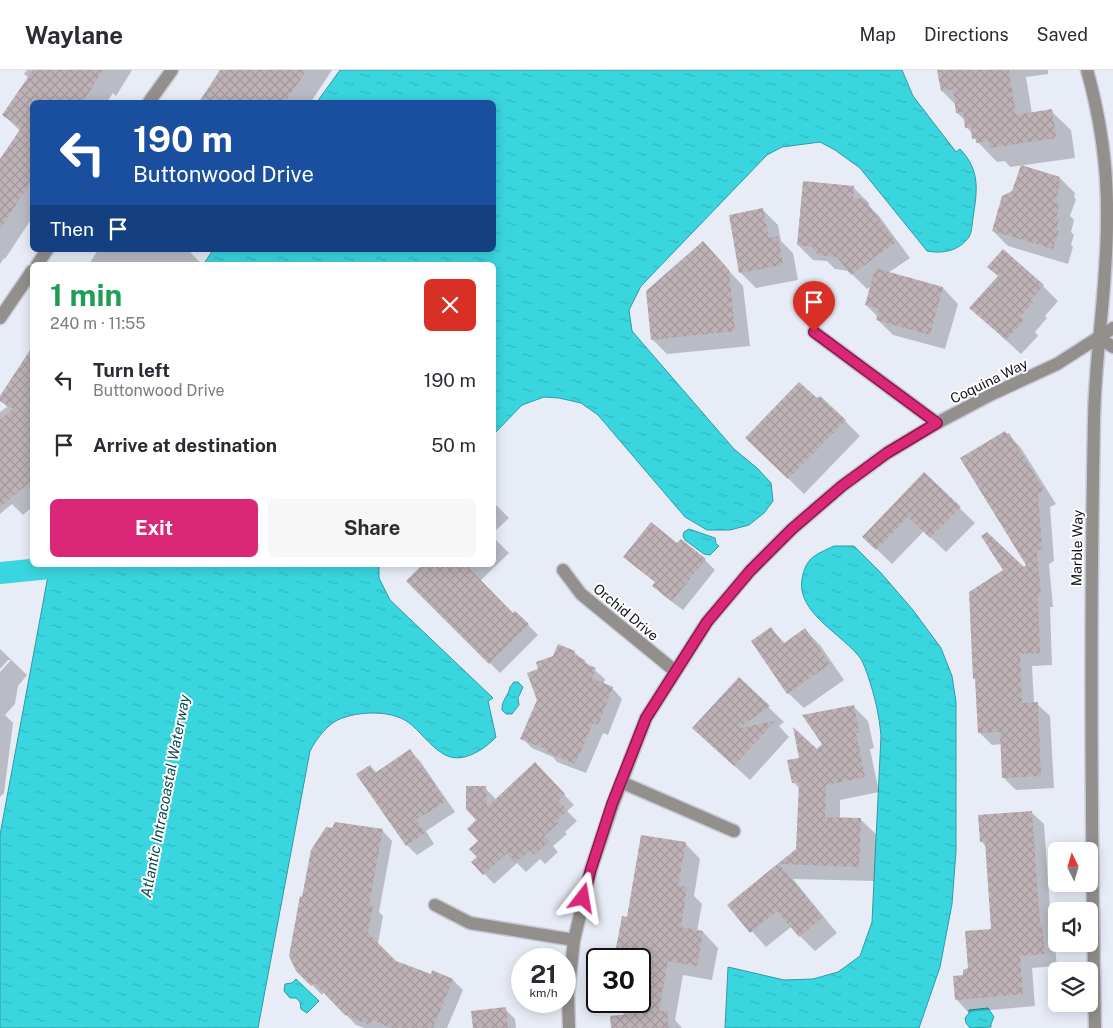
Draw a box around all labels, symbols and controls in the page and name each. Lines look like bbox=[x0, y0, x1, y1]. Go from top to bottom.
text: Waylane bbox=[25, 21, 123, 49]
text: Map bbox=[859, 24, 896, 45]
text: Directions bbox=[924, 24, 1009, 45]
text: Saved bbox=[1037, 24, 1088, 45]
text: 190 m bbox=[133, 119, 233, 160]
icon: left bbox=[50, 120, 115, 185]
text: Buttonwood Drive bbox=[133, 161, 314, 187]
icon: arrive bbox=[104, 215, 132, 243]
text: Then bbox=[50, 218, 94, 240]
text: 1 min bbox=[50, 277, 122, 313]
button: close bbox=[424, 279, 476, 331]
pin bbox=[793, 281, 835, 332]
icon: arrive bbox=[800, 288, 828, 316]
text: 240 m · 11:55 bbox=[50, 314, 146, 333]
street label: Coquina Way bbox=[948, 355, 1031, 407]
text: Turn left bbox=[93, 359, 170, 381]
icon: left bbox=[50, 366, 78, 394]
text: 190 m bbox=[424, 369, 476, 391]
text: Buttonwood Drive bbox=[93, 381, 225, 400]
icon: arrive bbox=[50, 431, 78, 459]
text: Arrive at destination bbox=[93, 434, 277, 456]
text: 50 m bbox=[431, 434, 476, 456]
button: Exit bbox=[50, 499, 258, 557]
button: Share bbox=[268, 499, 476, 557]
street label: Marble Way bbox=[1068, 509, 1086, 586]
street label: Orchid Drive bbox=[590, 580, 662, 644]
water label: Atlantic Intracoastal Waterway bbox=[137, 693, 193, 899]
north arrow bbox=[1048, 842, 1098, 892]
map controls bbox=[1048, 842, 1098, 1012]
position arrow bbox=[556, 871, 608, 923]
button: sound bbox=[1048, 902, 1098, 952]
speed limit sign: 30 bbox=[586, 948, 651, 1013]
text: 21 bbox=[530, 959, 557, 989]
button: layers bbox=[1048, 962, 1098, 1012]
text: km/h bbox=[529, 986, 558, 1000]

